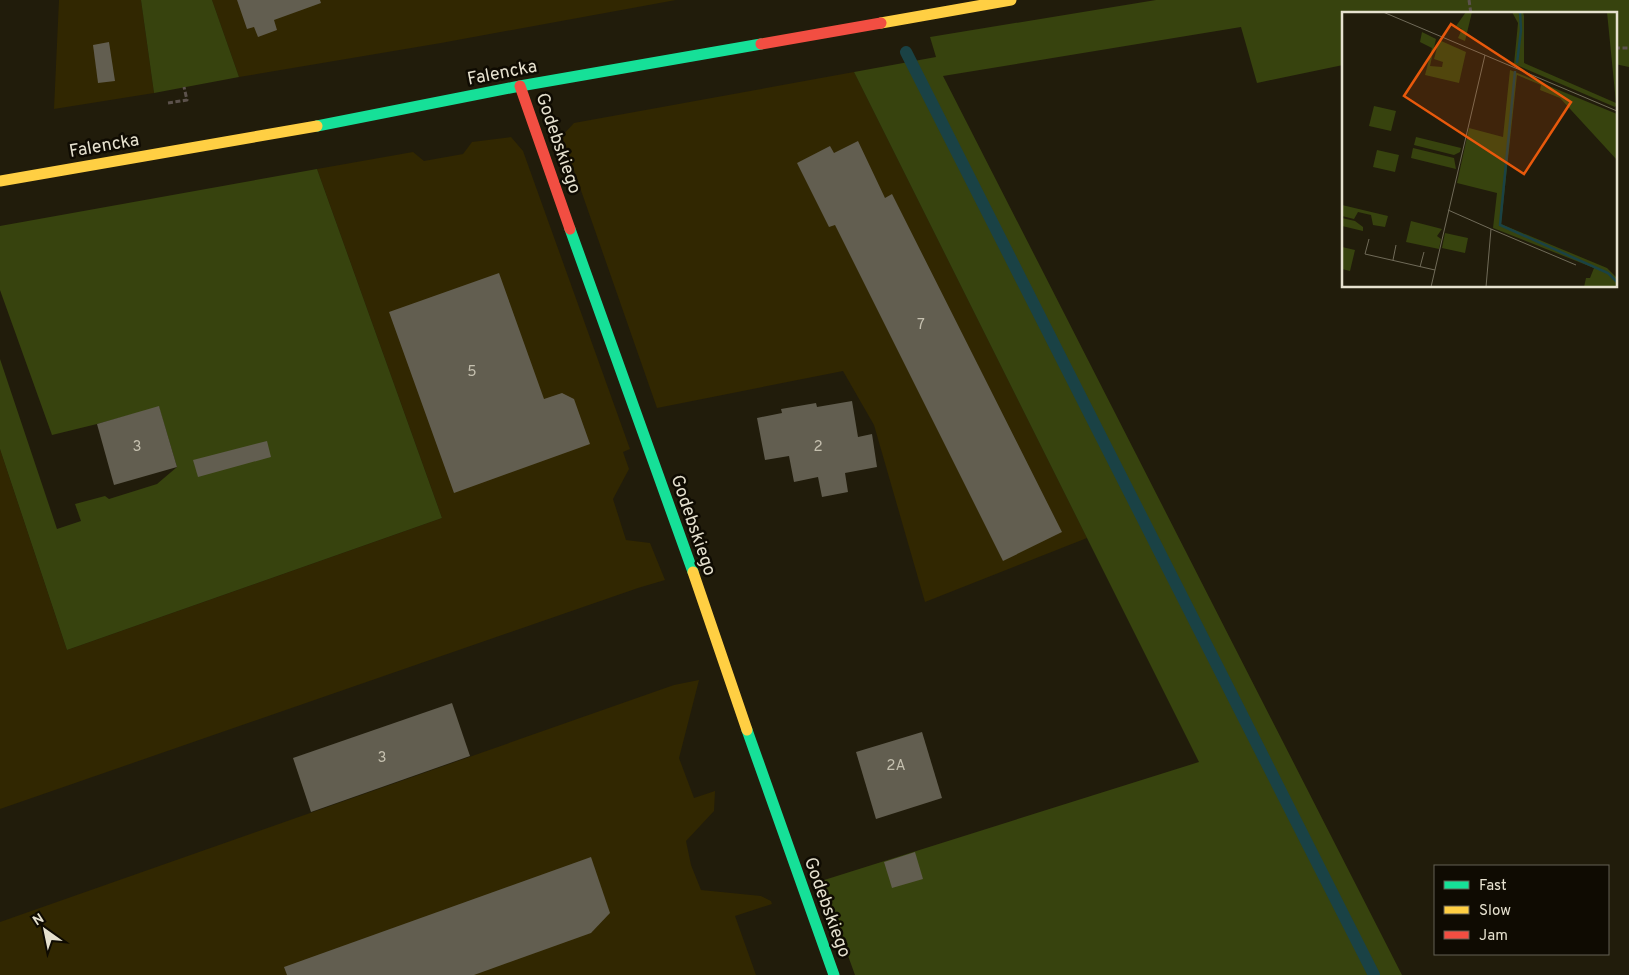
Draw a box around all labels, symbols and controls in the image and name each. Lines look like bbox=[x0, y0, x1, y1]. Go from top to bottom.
inset map bbox=[1342, 12, 1616, 288]
street label: Falencka bbox=[465, 55, 539, 92]
street label: Godebskiego bbox=[530, 90, 586, 197]
street label: Falencka bbox=[67, 129, 141, 164]
house number: 7 bbox=[917, 316, 925, 335]
house number: 5 bbox=[467, 363, 477, 382]
house number: 3 bbox=[132, 438, 142, 457]
house number: 2 bbox=[813, 438, 823, 457]
street label: Godebskiego bbox=[665, 472, 721, 579]
house number: 3 bbox=[377, 749, 387, 768]
house number: 2A bbox=[886, 757, 906, 776]
street label: Godebskiego bbox=[798, 854, 855, 961]
legend bbox=[1434, 865, 1609, 955]
text: Fast bbox=[1479, 877, 1507, 896]
text: Slow bbox=[1479, 902, 1511, 921]
north arrow bbox=[20, 905, 70, 955]
text: N bbox=[30, 910, 48, 930]
text: Jam bbox=[1479, 927, 1508, 946]

